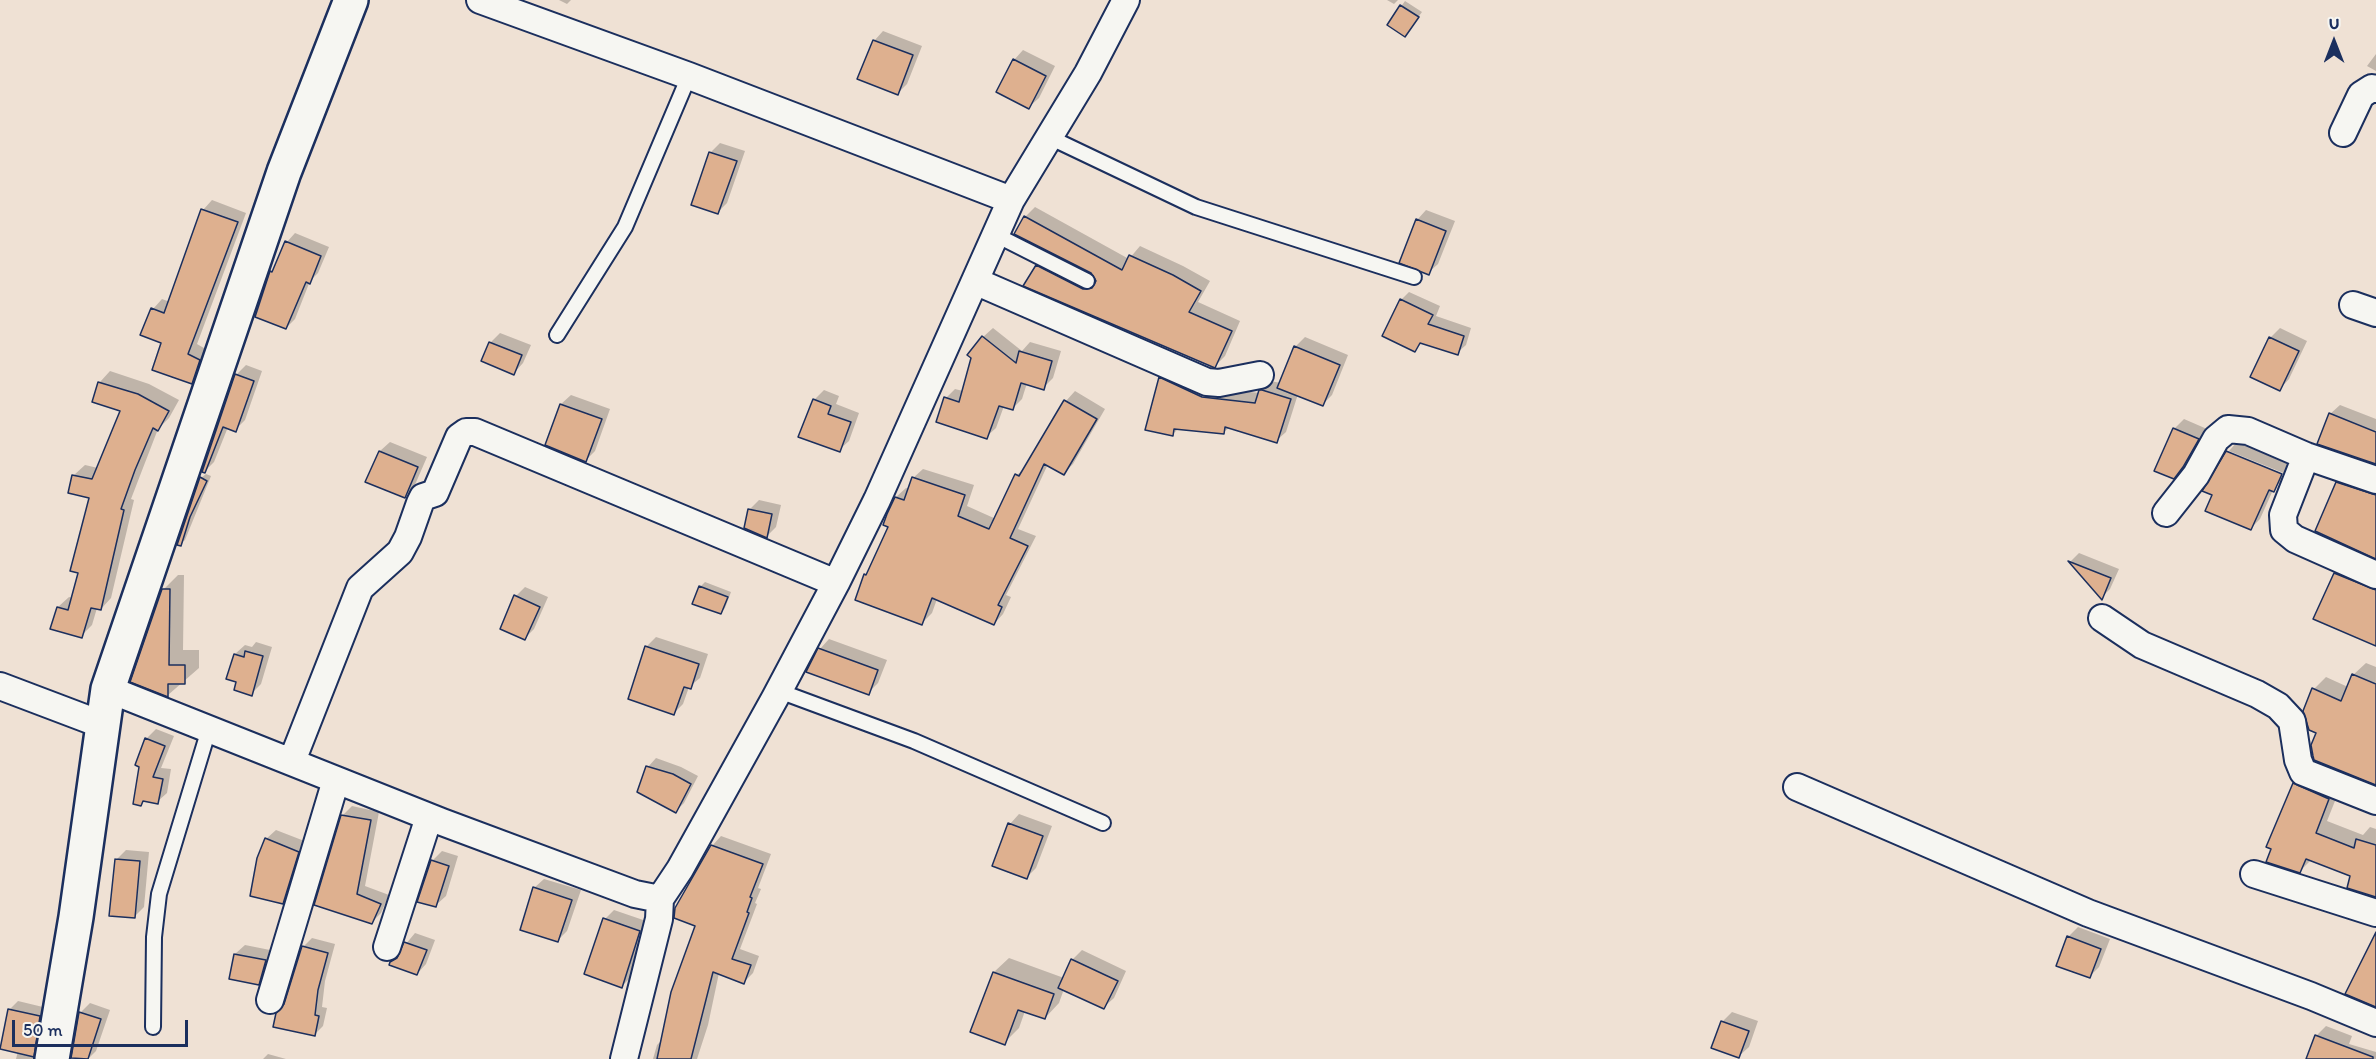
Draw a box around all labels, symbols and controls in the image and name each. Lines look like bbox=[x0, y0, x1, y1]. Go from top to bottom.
north arrow bbox=[2304, 12, 2364, 72]
text: U bbox=[2329, 14, 2339, 33]
scale bar bbox=[15, 1008, 190, 1046]
text: 50 m bbox=[23, 1019, 63, 1041]

